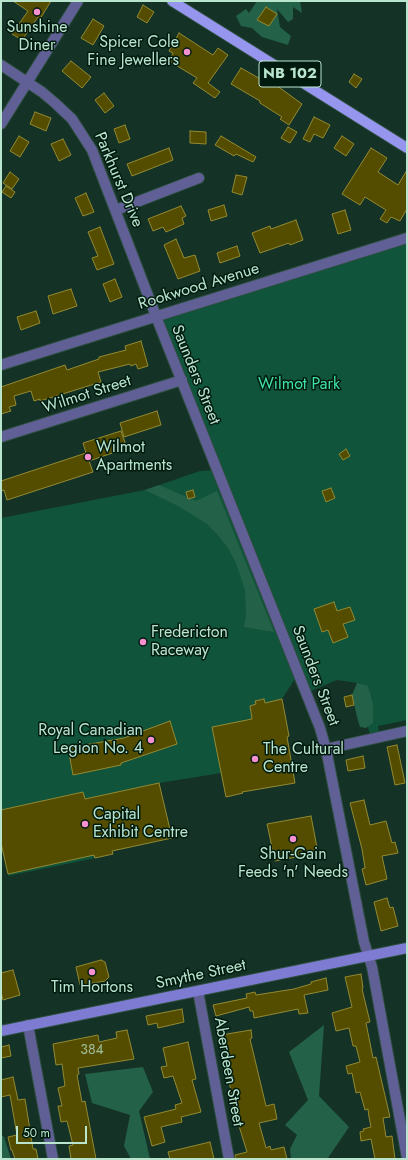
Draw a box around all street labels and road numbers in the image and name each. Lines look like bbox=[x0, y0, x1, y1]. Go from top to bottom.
road number: NB 102 bbox=[259, 61, 321, 87]
street label: Parkhurst Drive bbox=[89, 130, 147, 230]
street label: Rookwood Avenue bbox=[136, 259, 262, 315]
street label: Saunders Street bbox=[166, 322, 224, 428]
street label: Wilmot Street bbox=[40, 372, 134, 418]
street label: Saunders Street bbox=[287, 623, 343, 729]
street label: Smythe Street bbox=[154, 956, 248, 994]
street label: Aberdeen Street bbox=[209, 1016, 247, 1128]

